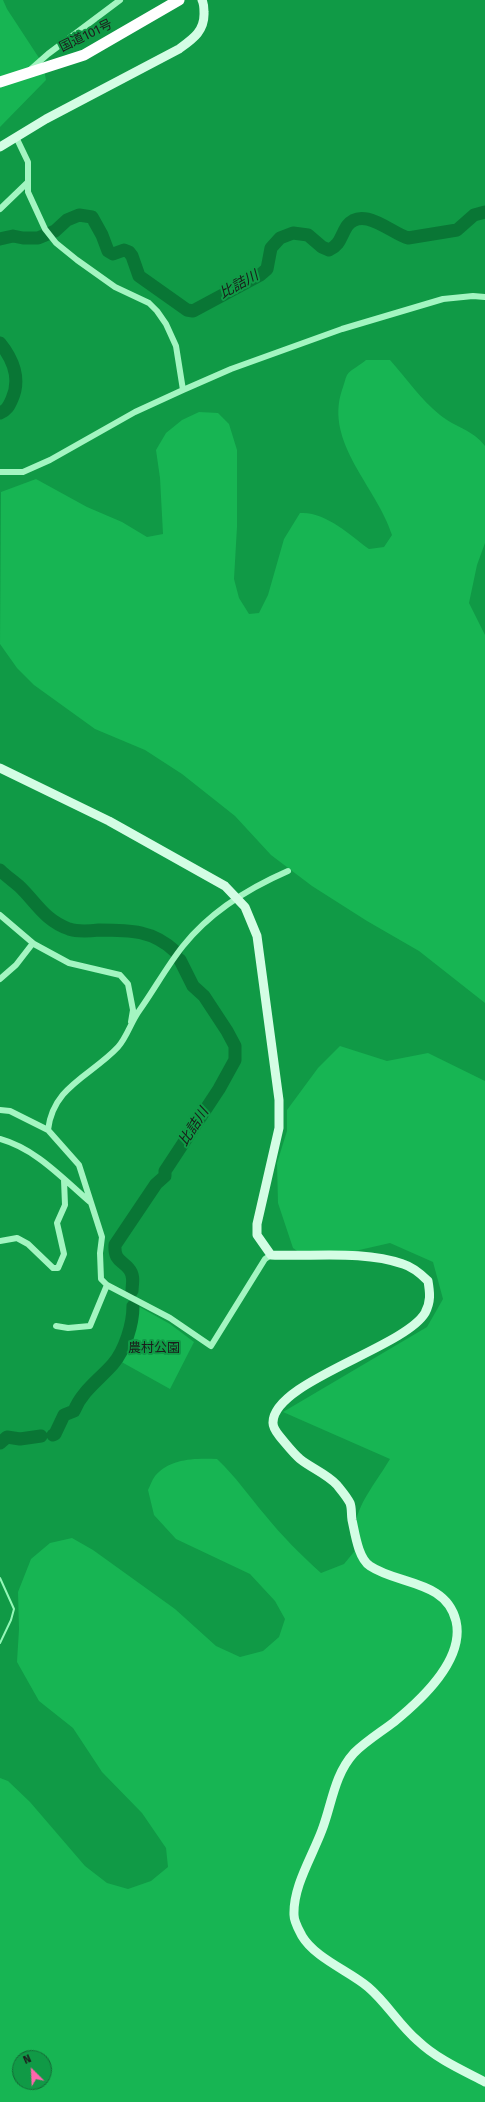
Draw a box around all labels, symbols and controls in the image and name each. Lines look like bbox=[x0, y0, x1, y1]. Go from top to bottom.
street label: 国道101号 bbox=[57, 16, 115, 56]
water label: 比詰川 bbox=[217, 267, 261, 303]
water label: 比詰川 bbox=[176, 1105, 212, 1149]
park label: 農村公園 bbox=[128, 1340, 180, 1356]
north arrow bbox=[12, 2050, 52, 2090]
text: N bbox=[21, 2052, 33, 2067]

